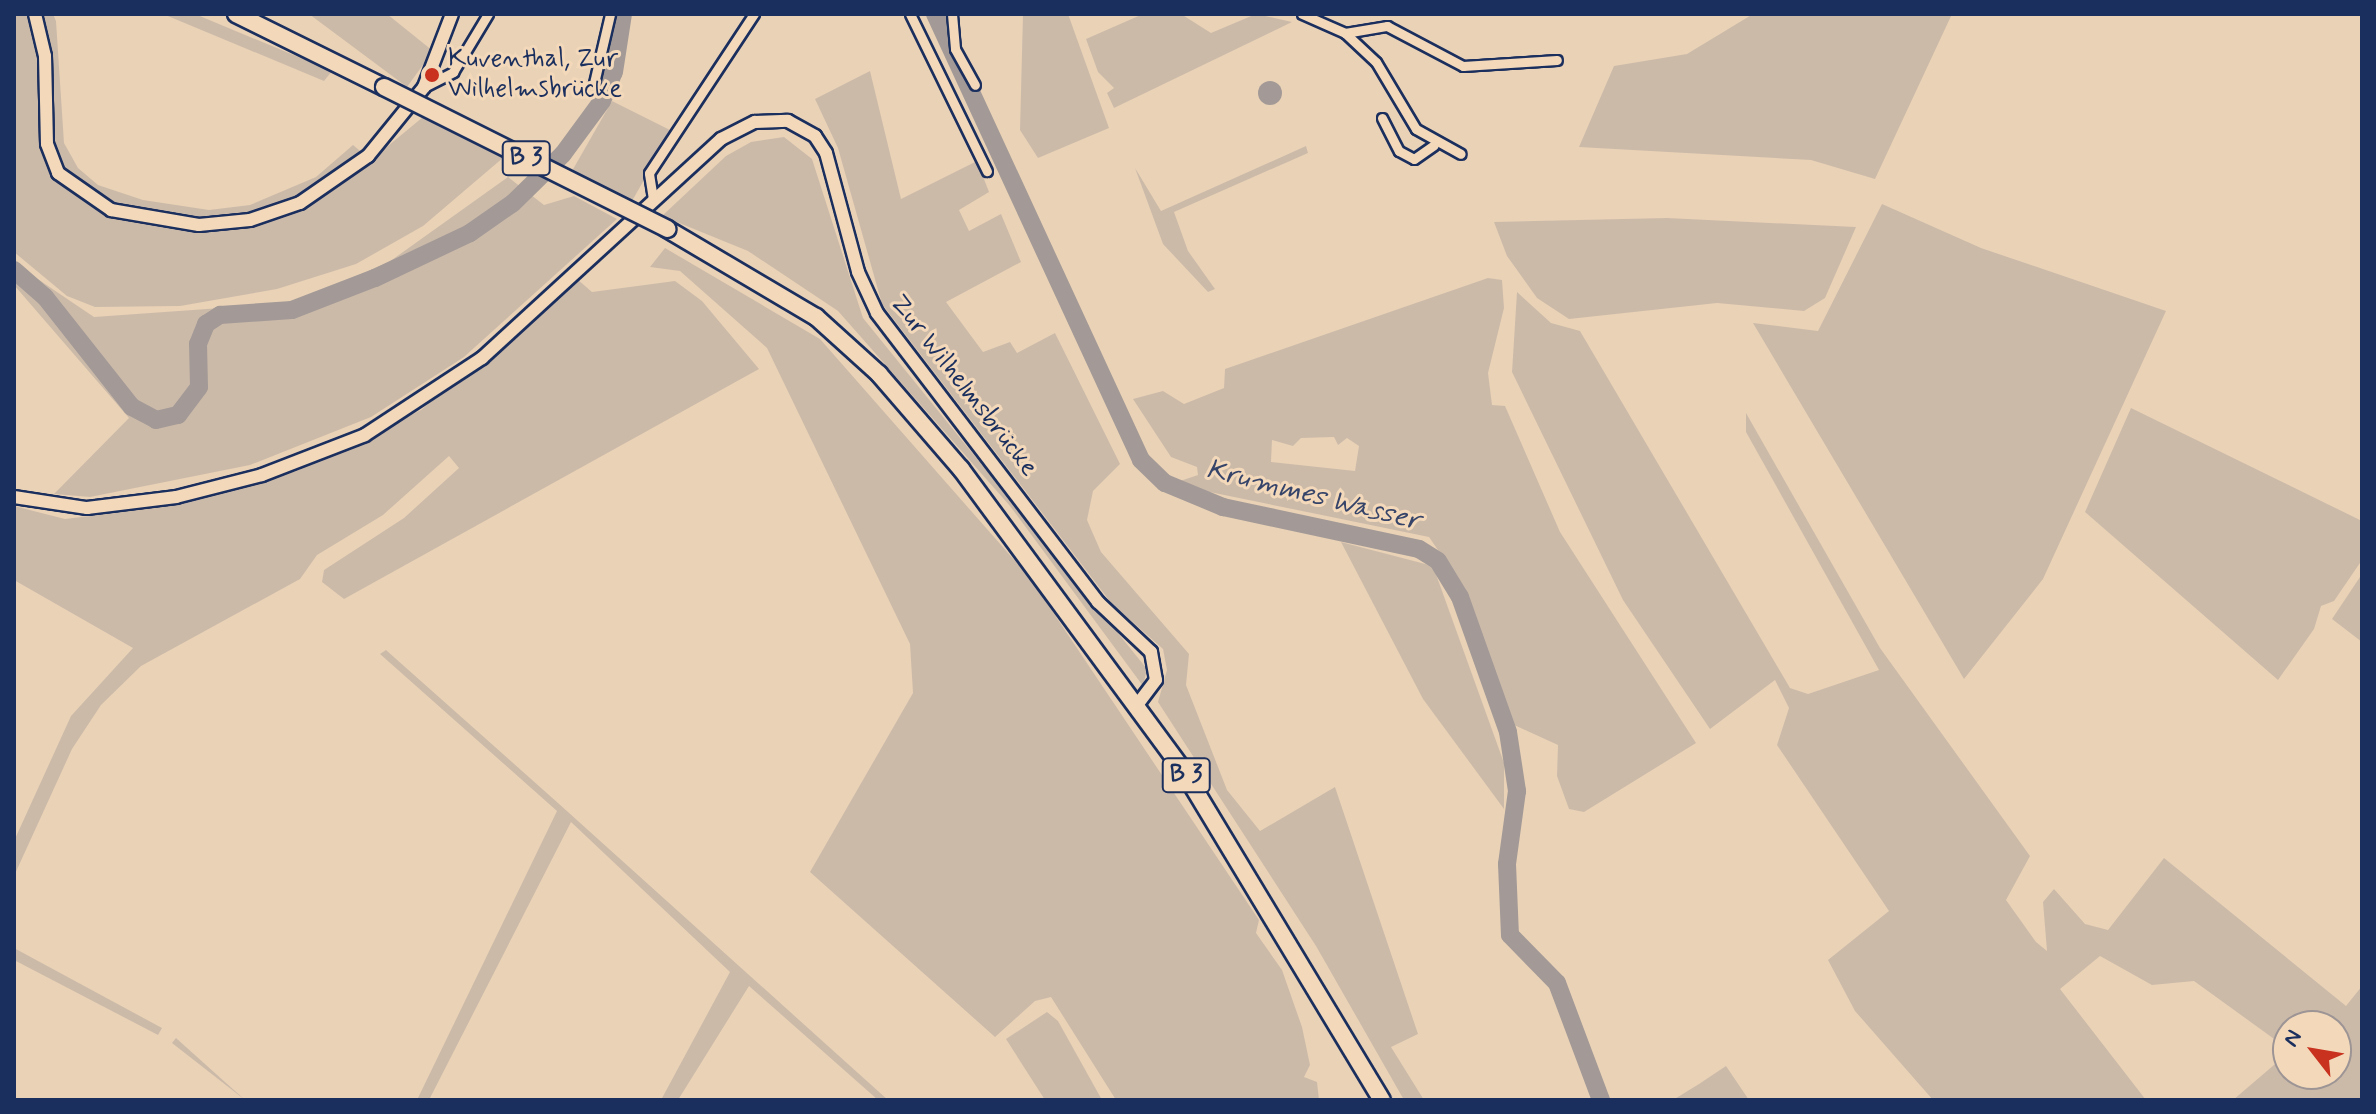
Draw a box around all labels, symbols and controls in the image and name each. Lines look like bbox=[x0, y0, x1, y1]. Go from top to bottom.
place label: Kuventhal, Zur Wilhelmsbrücke bbox=[448, 44, 622, 106]
marker: Kuventhal, Zur Wilhelmsbrücke bbox=[423, 66, 441, 84]
road number: B 3 bbox=[500, 138, 552, 178]
street label: Zur Wilhelmsbrücke bbox=[882, 288, 1044, 484]
water label: Krummes Wasser bbox=[1203, 453, 1423, 539]
road number: B 3 bbox=[1160, 755, 1212, 795]
north arrow bbox=[2272, 1010, 2352, 1090]
text: N bbox=[2277, 1025, 2309, 1052]

